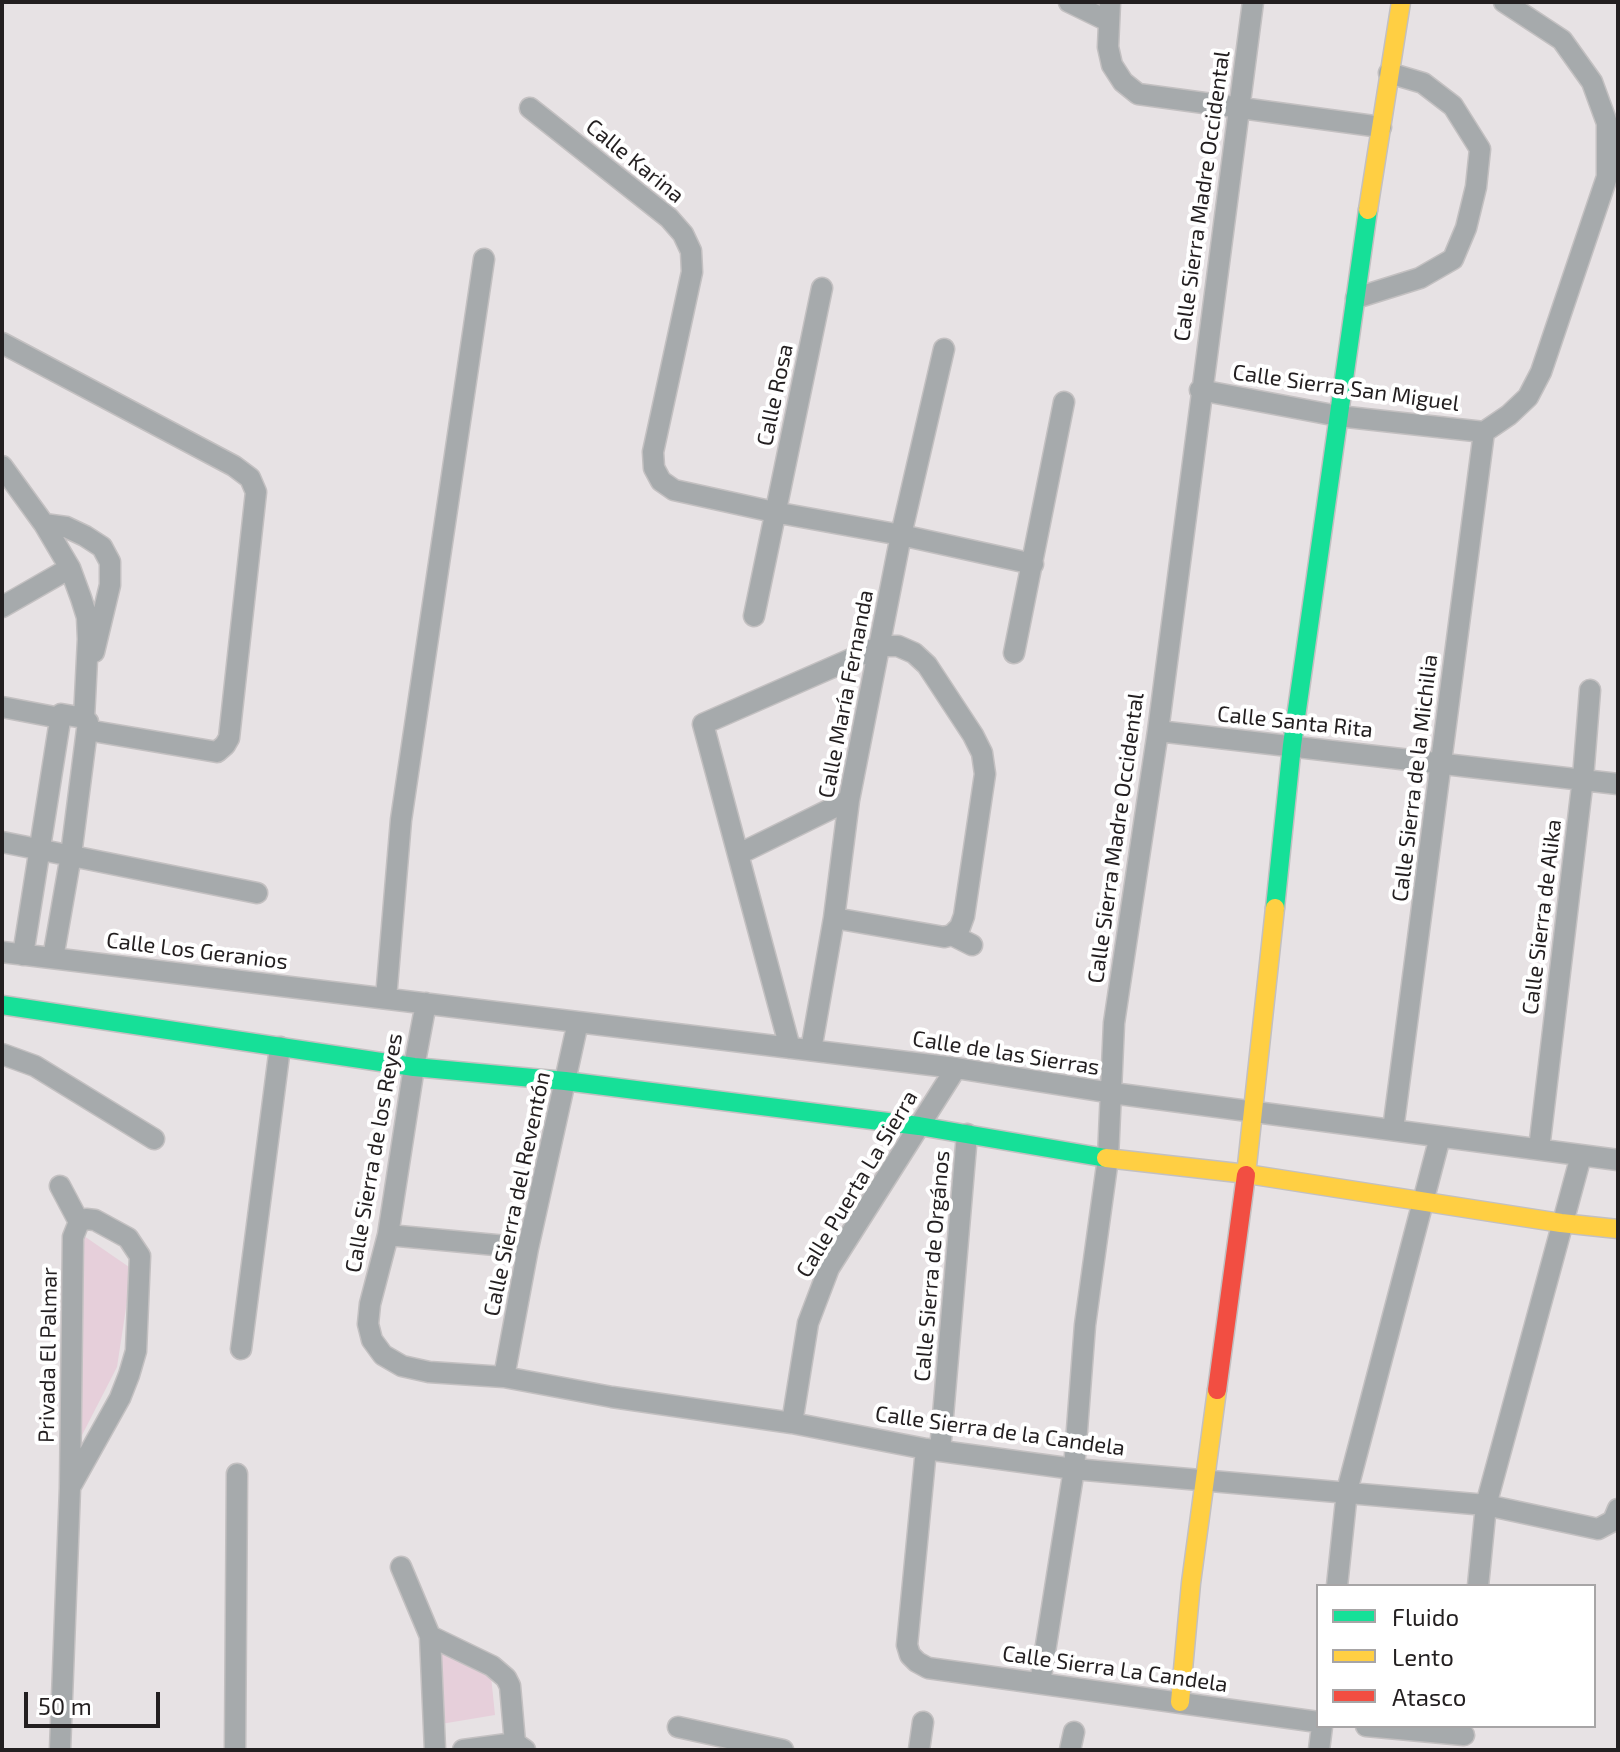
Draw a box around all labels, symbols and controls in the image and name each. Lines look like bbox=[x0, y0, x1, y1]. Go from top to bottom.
street label: Calle Sierra Madre Occidental bbox=[1169, 49, 1235, 343]
street label: Calle Karina bbox=[581, 113, 689, 209]
street label: Calle Rosa bbox=[751, 342, 799, 448]
street label: Calle Sierra San Miguel bbox=[1231, 359, 1461, 417]
street label: Calle María Fernanda bbox=[813, 588, 879, 800]
street label: Calle Sierra de la Michilia bbox=[1387, 653, 1443, 903]
street label: Calle Sierra Madre Occidental bbox=[1083, 691, 1149, 985]
street label: Calle Santa Rita bbox=[1216, 701, 1374, 743]
street label: Calle Sierra de Alika bbox=[1517, 818, 1567, 1016]
street label: Calle Los Geranios bbox=[105, 927, 289, 975]
street label: Calle de las Sierras bbox=[911, 1025, 1101, 1081]
street label: Calle Sierra de los Reyes bbox=[340, 1031, 408, 1275]
street label: Calle Sierra del Reventón bbox=[478, 1069, 556, 1319]
street label: Calle Puerta La Sierra bbox=[791, 1086, 923, 1282]
street label: Calle Sierra de Orgános bbox=[909, 1149, 955, 1383]
street label: Privada El Palmar bbox=[33, 1267, 63, 1443]
street label: Calle Sierra de la Candela bbox=[873, 1400, 1127, 1462]
legend bbox=[1316, 1584, 1596, 1728]
text: Fluido bbox=[1392, 1602, 1459, 1631]
street label: Calle Sierra La Candela bbox=[1001, 1640, 1229, 1698]
text: Lento bbox=[1392, 1642, 1454, 1671]
scale bar bbox=[28, 1676, 164, 1726]
text: Atasco bbox=[1392, 1682, 1466, 1711]
text: 50 m bbox=[38, 1691, 92, 1720]

